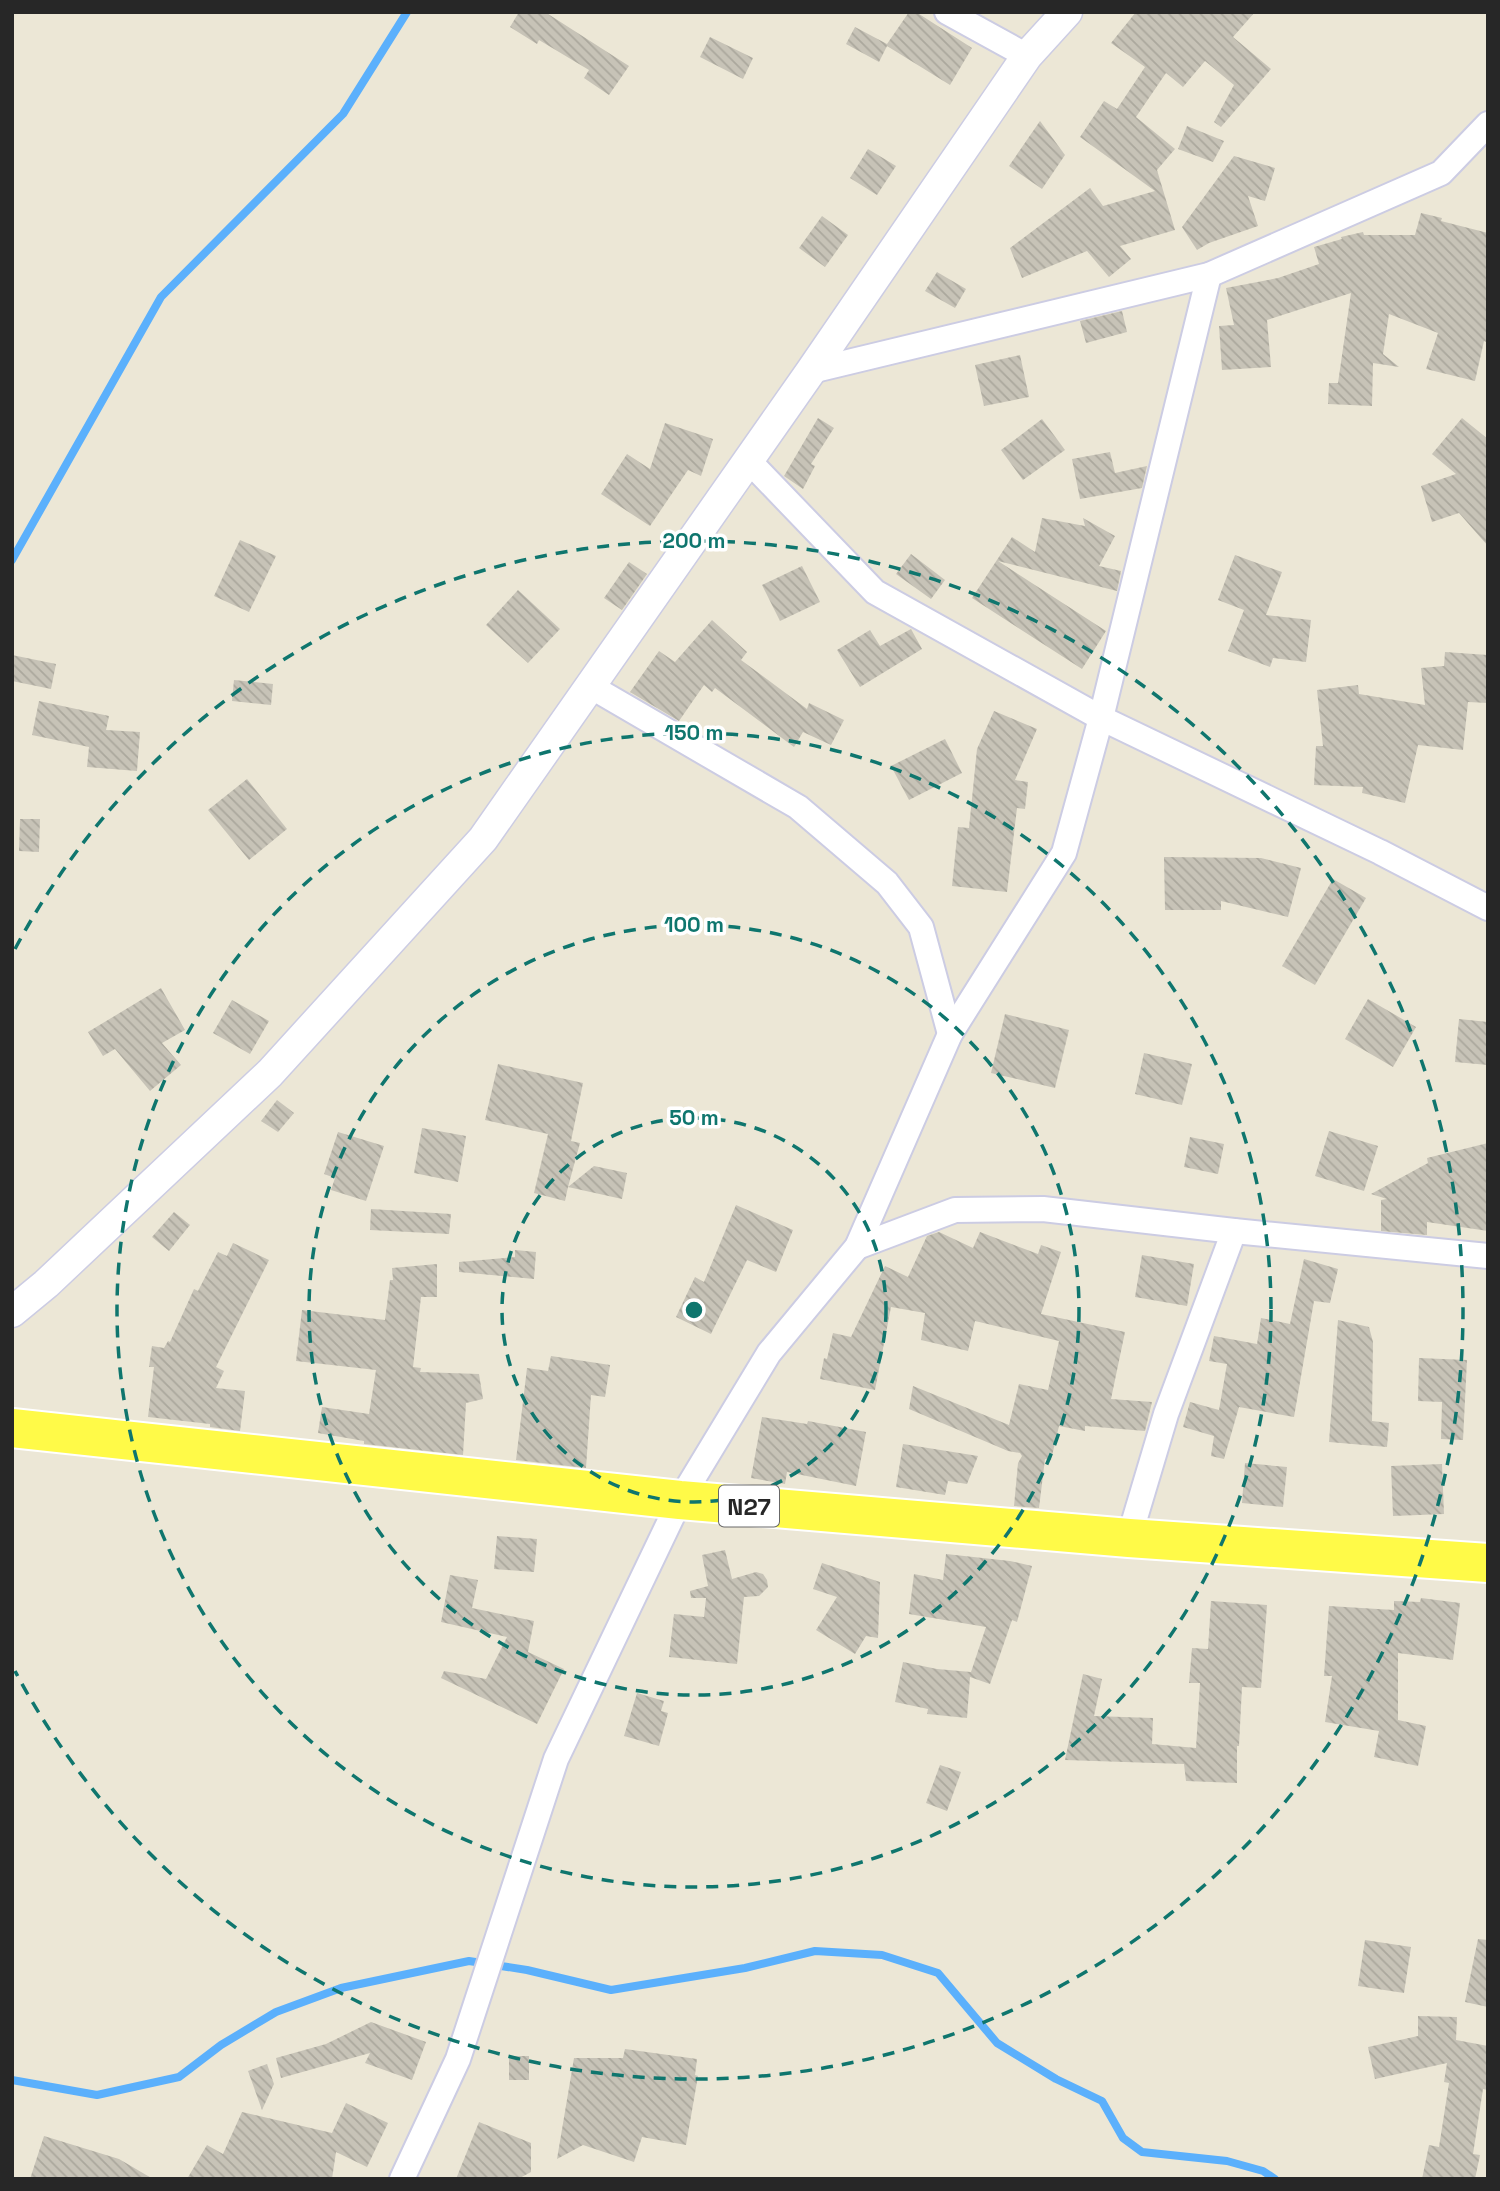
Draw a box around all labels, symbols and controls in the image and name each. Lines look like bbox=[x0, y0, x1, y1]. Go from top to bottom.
text: 200 m bbox=[663, 527, 725, 554]
text: 150 m bbox=[665, 719, 723, 746]
text: 100 m bbox=[664, 911, 724, 938]
text: 50 m bbox=[669, 1104, 719, 1131]
centre of rings bbox=[682, 1298, 706, 1322]
road number: N27 bbox=[719, 1486, 779, 1526]

